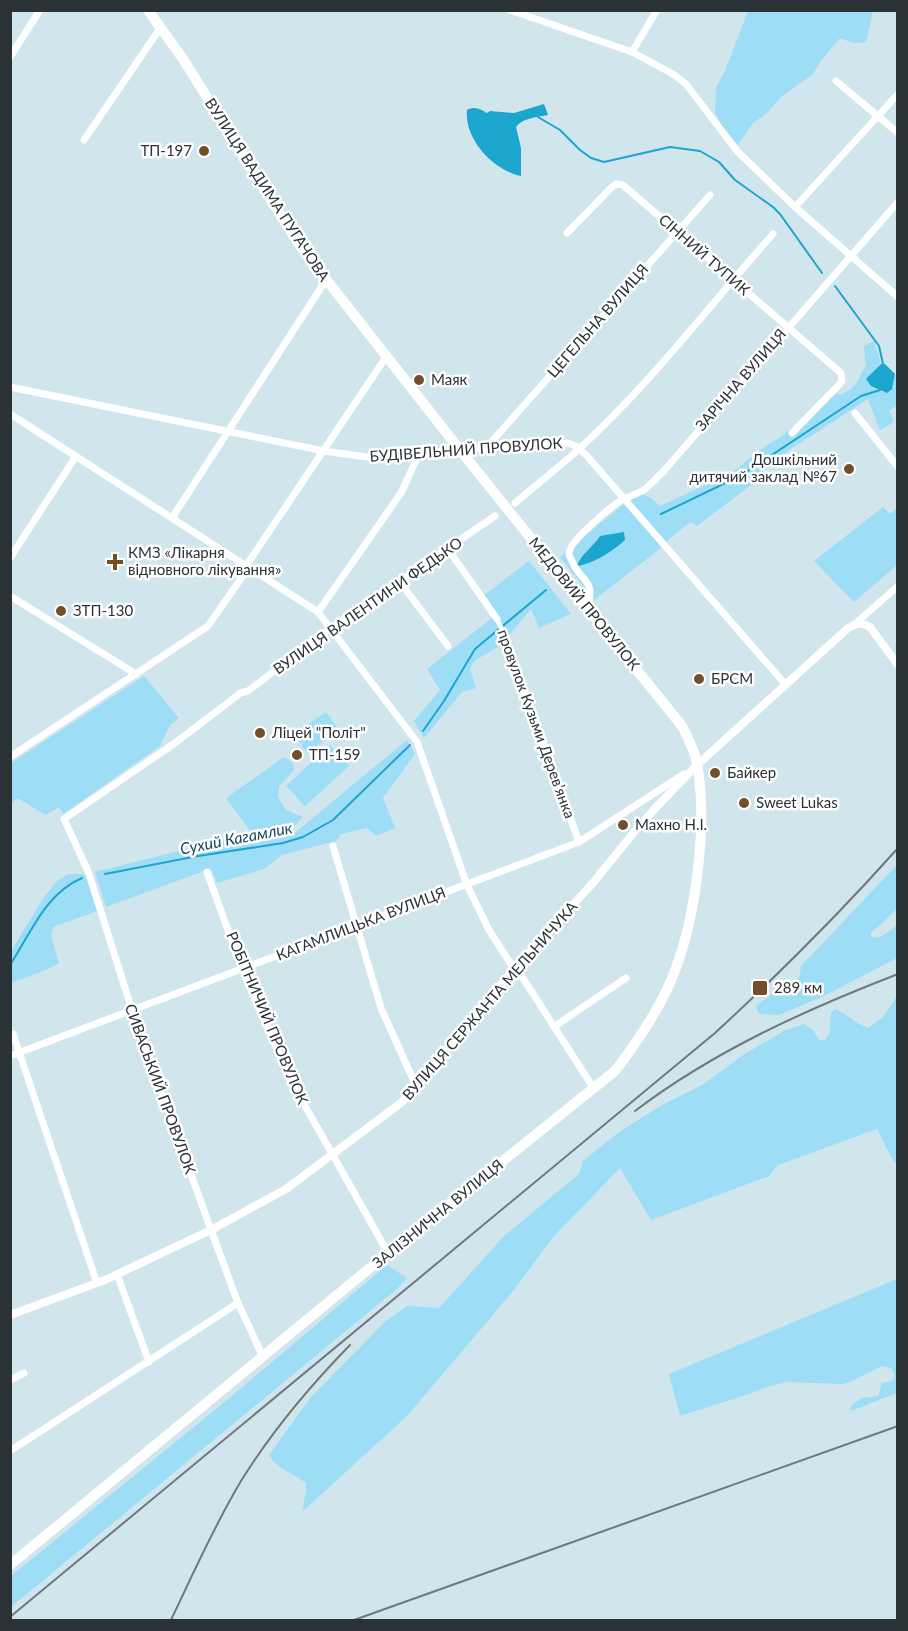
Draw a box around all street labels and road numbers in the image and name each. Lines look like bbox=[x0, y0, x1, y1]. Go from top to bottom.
street label: ВУЛИЦЯ ВАДИМА ПУГАЧОВА bbox=[202, 94, 334, 285]
street label: СІННИЙ ТУПИК bbox=[655, 210, 754, 299]
street label: ЦЕГЕЛЬНА ВУЛИЦЯ bbox=[543, 260, 651, 381]
street label: ЗАРІЧНА ВУЛИЦЯ bbox=[691, 325, 789, 434]
street label: БУДІВЕЛЬНИЙ ПРОВУЛОК bbox=[369, 433, 563, 465]
street label: ВУЛИЦЯ ВАЛЕНТИНИ ФЕДЬКО bbox=[269, 533, 465, 678]
street label: МЕДОВИЙ ПРОВУЛОК bbox=[526, 533, 644, 673]
street label: провулок Кузьми Деревʼянка bbox=[494, 627, 580, 821]
street label: КАГАМЛИЦЬКА ВУЛИЦЯ bbox=[273, 882, 448, 964]
street label: ВУЛИЦЯ СЕРЖАНТА МЕЛЬНИЧУКА bbox=[398, 897, 581, 1103]
street label: РОБІТНИЧИЙ ПРОВУЛОК bbox=[223, 929, 313, 1107]
street label: СИВАСЬКИЙ ПРОВУЛОК bbox=[122, 1001, 200, 1176]
street label: ЗАЛІЗНИЧНА ВУЛИЦЯ bbox=[368, 1155, 506, 1271]

